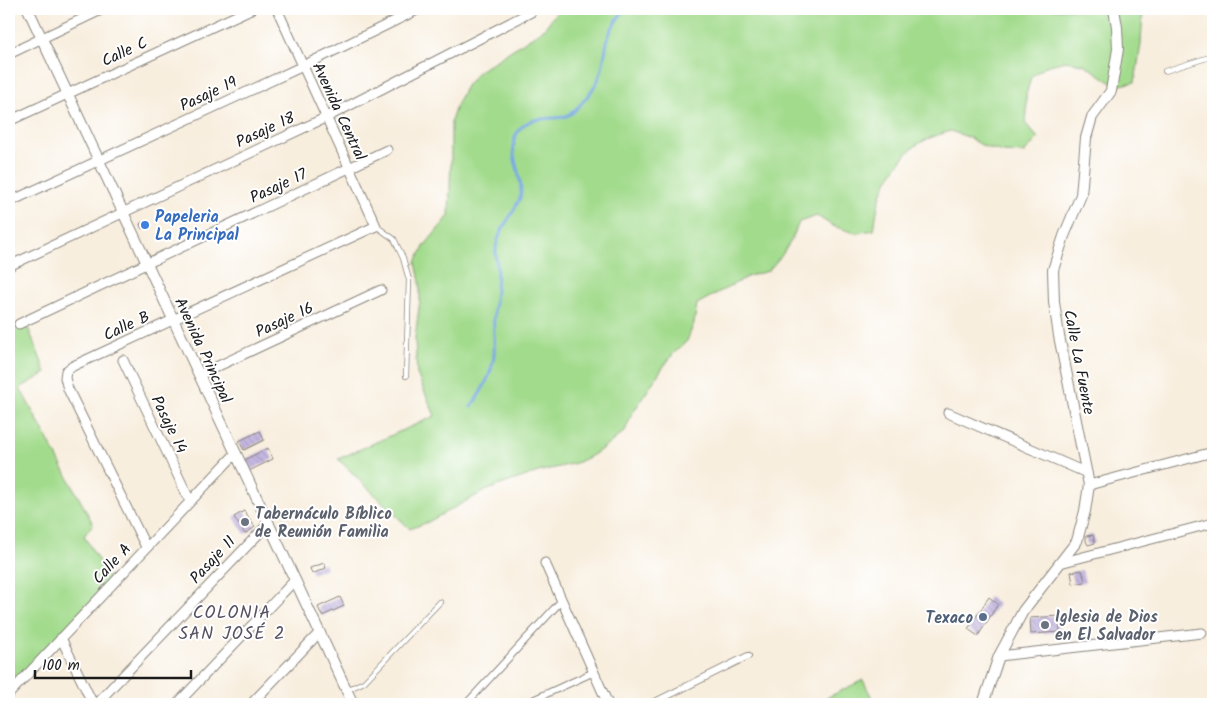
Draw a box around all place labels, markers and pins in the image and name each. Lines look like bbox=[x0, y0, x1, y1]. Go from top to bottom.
place label: Papeleria La Principal bbox=[155, 205, 239, 248]
marker: Papeleria La Principal bbox=[139, 219, 151, 231]
place label: Tabernáculo Bíblico de Reunión Familia bbox=[255, 502, 392, 545]
marker: Tabernáculo Bíblico de Reunión Familia bbox=[239, 516, 251, 528]
place label: Iglesia de Dios en El Salvador bbox=[1055, 605, 1158, 648]
place label: Texaco bbox=[926, 606, 973, 631]
marker: Texaco bbox=[977, 611, 989, 623]
marker: Iglesia de Dios en El Salvador bbox=[1039, 619, 1051, 631]

